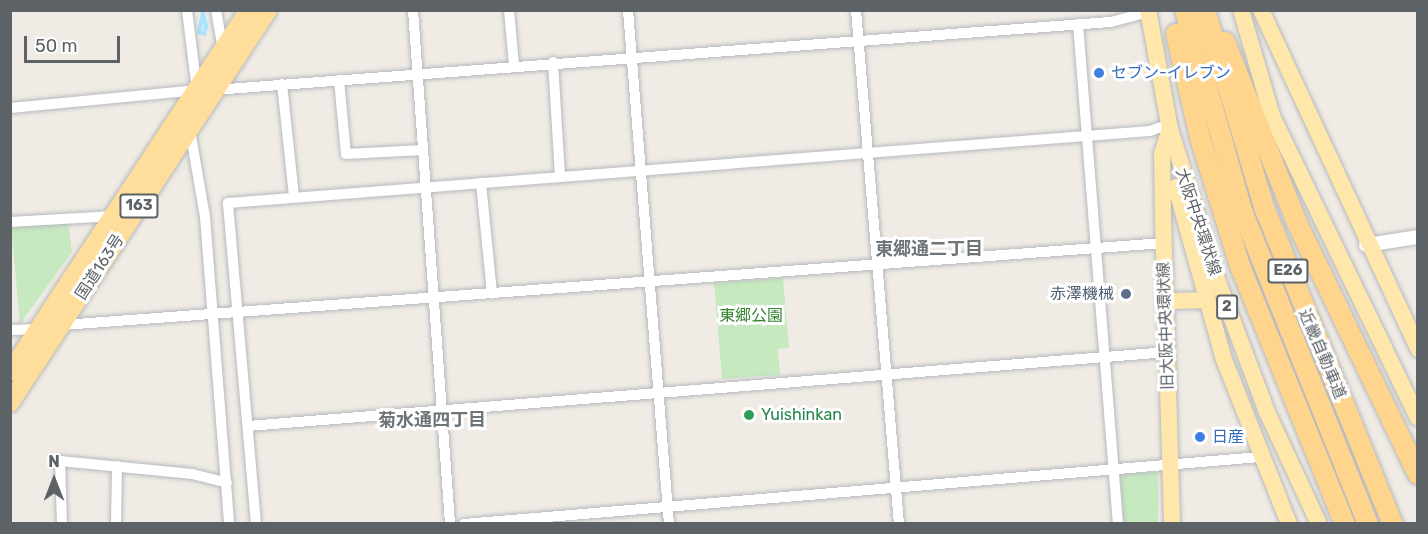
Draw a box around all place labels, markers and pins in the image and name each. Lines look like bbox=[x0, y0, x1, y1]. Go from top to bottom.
place label: セブン-イレブン bbox=[1111, 63, 1231, 83]
marker: セブン-イレブン bbox=[1092, 66, 1106, 80]
place label: 赤澤機械 bbox=[1050, 284, 1114, 304]
marker: 赤澤機械 bbox=[1119, 287, 1133, 301]
place label: Yuishinkan bbox=[761, 405, 842, 425]
marker: Yuishinkan bbox=[742, 408, 756, 422]
place label: 日産 bbox=[1212, 427, 1244, 447]
marker: 日産 bbox=[1193, 430, 1207, 444]

